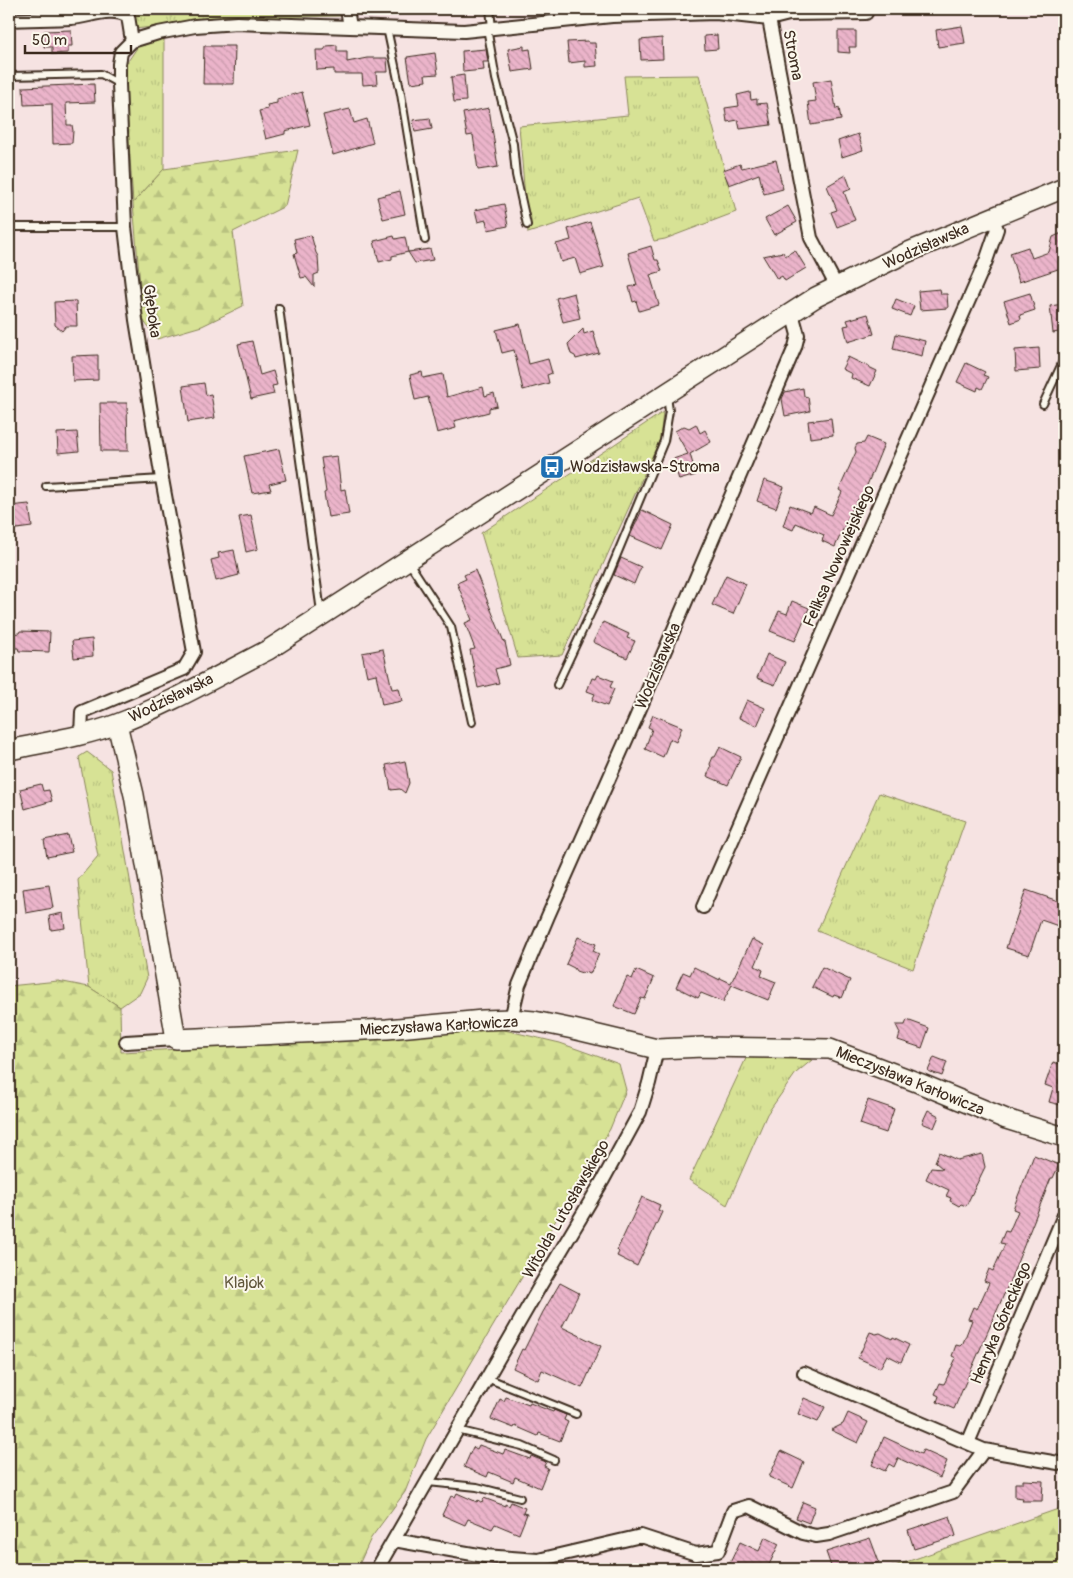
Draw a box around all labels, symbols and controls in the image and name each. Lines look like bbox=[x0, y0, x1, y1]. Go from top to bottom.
scale bar bbox=[25, 22, 131, 54]
street label: Stroma bbox=[778, 28, 808, 82]
text: 50 m bbox=[32, 31, 67, 50]
street label: Wodzisławska bbox=[880, 218, 972, 274]
street label: Głęboka bbox=[138, 283, 166, 339]
bus stop icon: Wodzisławska-Stroma bbox=[539, 454, 565, 480]
place label: Wodzisławska-Stroma bbox=[570, 457, 720, 477]
street label: Feliksa Nowowiejskiego bbox=[799, 482, 879, 630]
street label: Wodzisławska bbox=[631, 620, 685, 712]
street label: Wodzisławska bbox=[125, 669, 217, 727]
street label: Mieczysława Karłowicza bbox=[359, 1012, 519, 1040]
street label: Mieczysława Karłowicza bbox=[833, 1042, 987, 1120]
street label: Witolda Lutosławskiego bbox=[518, 1136, 614, 1282]
street label: Henryka Góreckiego bbox=[966, 1258, 1036, 1387]
park label: Klajok bbox=[224, 1273, 264, 1293]

